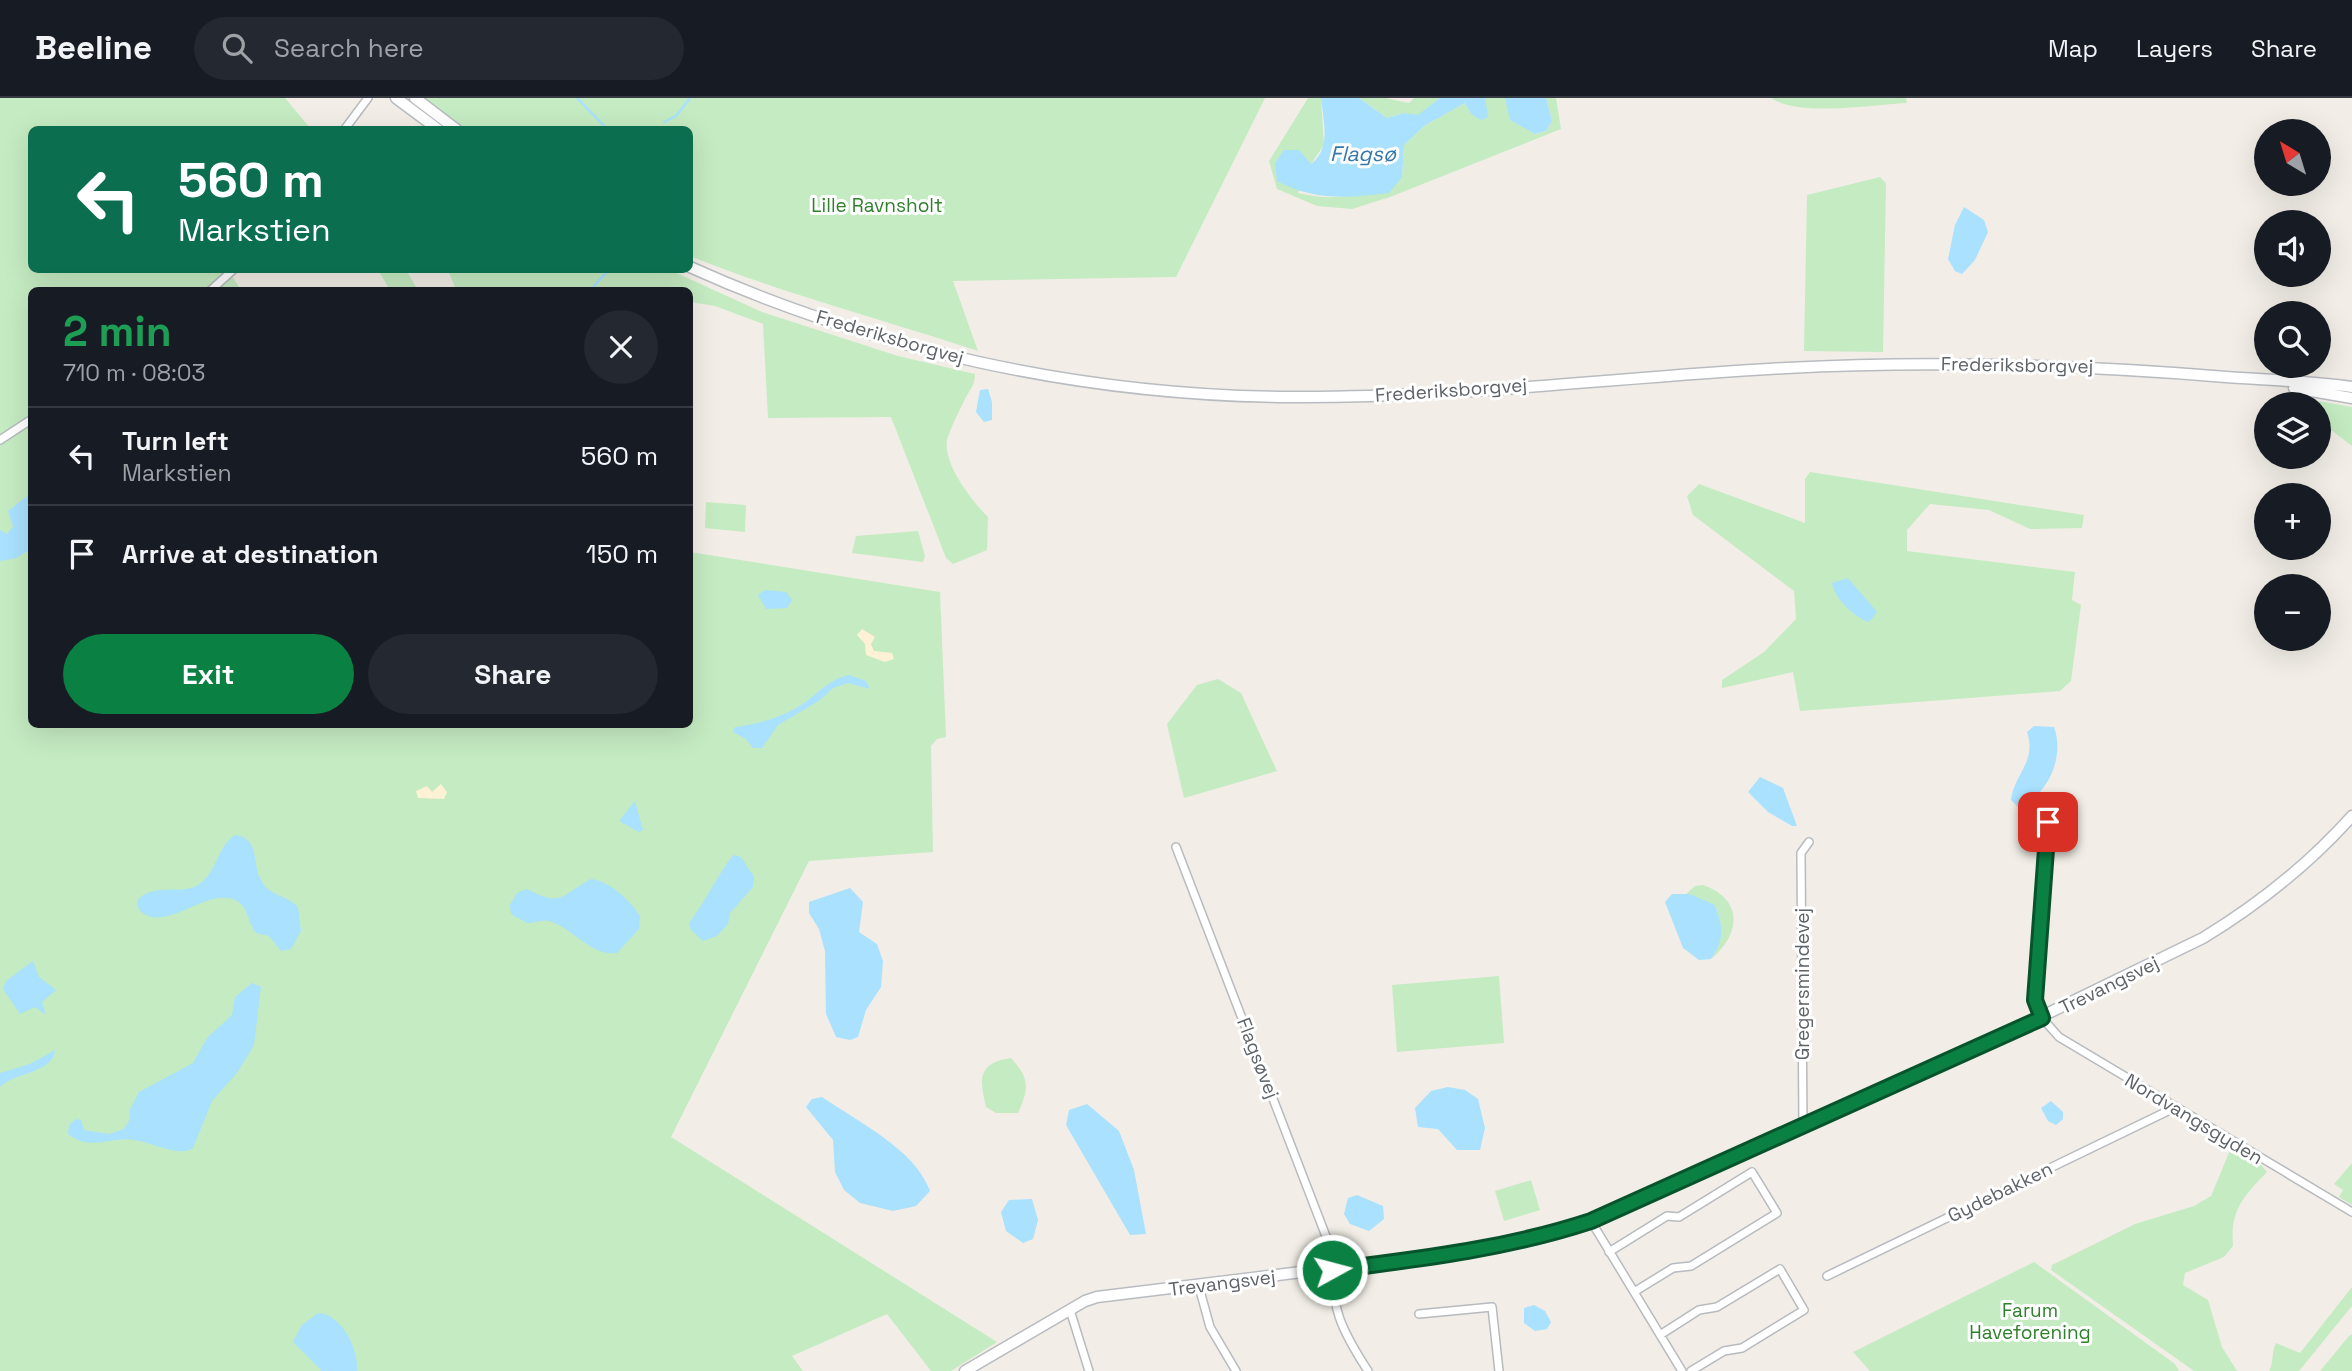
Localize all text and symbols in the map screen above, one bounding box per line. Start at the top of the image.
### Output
search box [194,17,684,80]
text: Beeline [35,27,152,69]
icon: search [218,29,256,67]
text: Search here [274,31,424,65]
text: Map [2048,33,2098,64]
text: Layers [2136,33,2213,64]
text: Share [2251,33,2317,64]
north arrow [2254,119,2331,196]
map controls [2254,119,2331,651]
water label: Flagsø [1330,140,1397,167]
text: 560 m [178,149,324,211]
icon: left [63,154,154,245]
park label: Lille Ravnsholt [811,193,943,218]
text: Markstien [178,210,331,250]
button: sound [2254,210,2331,287]
button: search [2254,301,2331,378]
street label: Frederiksborgvej [813,304,967,370]
text: 2 min [63,305,172,358]
button: close [584,310,658,384]
street label: Frederiksborgvej [1941,351,2093,379]
text: 710 m · 08:03 [63,358,205,388]
street label: Frederiksborgvej [1374,372,1528,408]
button: layers [2254,392,2331,469]
text: Turn left [122,424,229,458]
icon: left [63,437,101,475]
text: 560 m [581,439,658,473]
text: Markstien [122,458,232,488]
button: + [2254,483,2331,560]
icon: arrive [63,535,101,573]
text: Arrive at destination [122,537,379,571]
text: 150 m [586,537,658,571]
button: − [2254,574,2331,651]
button: Exit [63,634,354,714]
button: Share [368,634,658,714]
pin [2018,792,2078,852]
icon: arrive [2029,803,2067,841]
street label: Gregersmindevej [1790,908,1815,1060]
street label: Trevangsvej [2055,950,2163,1020]
street label: Flagsøvej [1231,1014,1285,1102]
street label: Nordvangsgyden [2120,1068,2268,1170]
street label: Gydebakken [1943,1156,2057,1228]
position arrow [1295,1233,1369,1307]
street label: Trevangsvej [1167,1264,1277,1302]
park label: Farum Haveforening [1969,1298,2091,1345]

